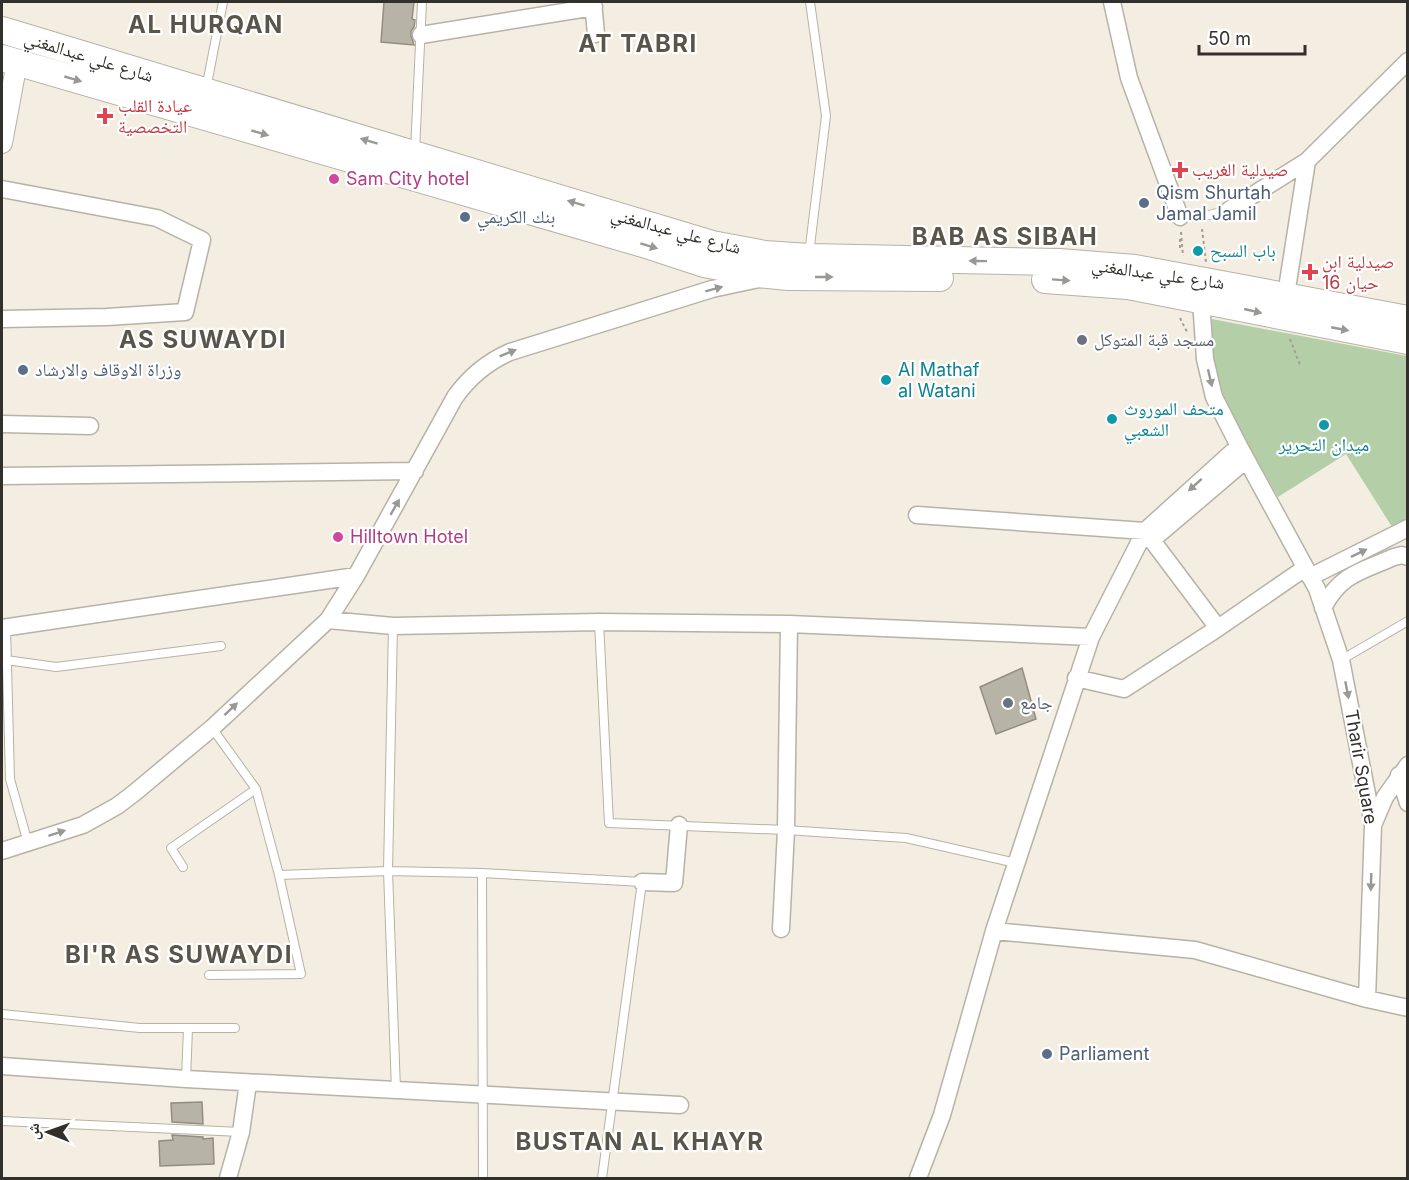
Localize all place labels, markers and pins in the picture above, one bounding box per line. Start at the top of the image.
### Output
place label: عيادة القلب التخصصية [118,95,192,137]
marker: عيادة القلب التخصصية [96,107,114,125]
place label: صيدلية الغريب [1192,159,1288,181]
marker: صيدلية الغريب [1173,163,1187,177]
place label: Sam City hotel [346,168,469,189]
marker: Sam City hotel [327,172,341,186]
place label: Qism Shurtah Jamal Jamil [1156,182,1271,224]
marker: Qism Shurtah Jamal Jamil [1137,196,1151,210]
place label: بنك الكريمي [477,206,555,232]
marker: بنك الكريمي [458,210,472,224]
place label: باب السبح [1210,240,1276,263]
marker: باب السبح [1191,244,1205,258]
place label: صيدلية ابن حيان 16 [1322,251,1394,294]
marker: صيدلية ابن حيان 16 [1303,265,1317,279]
place label: مسجد قبة المتوكل [1094,329,1214,351]
marker: مسجد قبة المتوكل [1075,333,1089,347]
place label: وزراة الاوقاف والارشاد [35,359,181,380]
place label: Al Mathaf al Watani [898,359,980,401]
marker: وزراة الاوقاف والارشاد [16,363,30,377]
marker: Al Mathaf al Watani [879,373,893,387]
place label: متحف الموروث الشعبي [1124,398,1224,445]
marker: متحف الموروث الشعبي [1105,412,1119,426]
marker: ميدان التحرير [1317,418,1331,432]
place label: ميدان التحرير [1278,434,1369,456]
place label: Hilltown Hotel [350,526,468,547]
marker: Hilltown Hotel [331,530,345,544]
place label: جامع [1020,692,1053,715]
marker: جامع [1001,696,1015,710]
place label: Parliament [1059,1043,1149,1064]
marker: Parliament [1040,1047,1054,1061]

